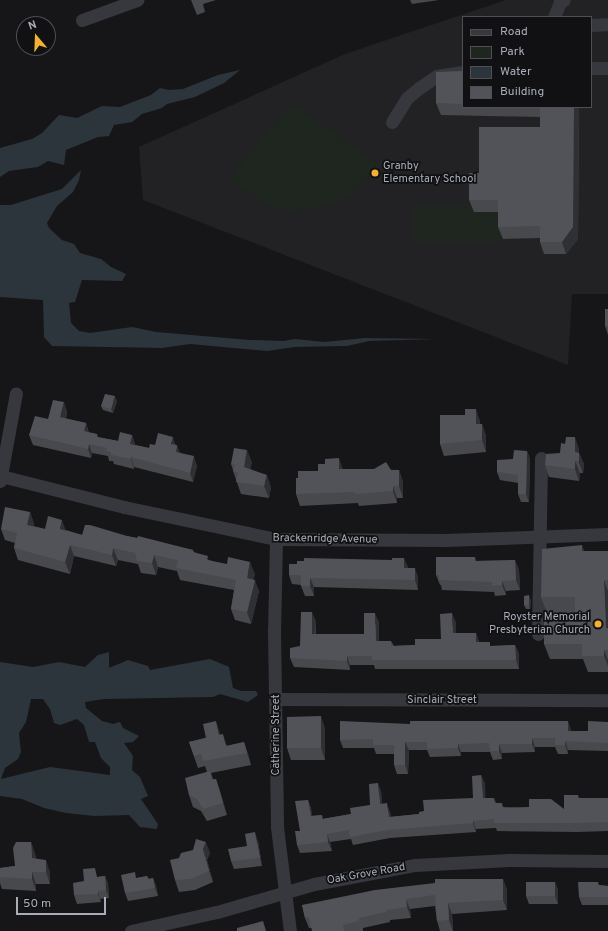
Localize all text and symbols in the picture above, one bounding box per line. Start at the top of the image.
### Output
north arrow [16,16,56,56]
legend [462,16,592,108]
text: N [26,18,38,34]
text: Road [500,24,528,40]
text: Park [500,44,525,60]
text: Water [500,64,532,80]
text: Building [500,84,544,100]
place label: Granby Elementary School [383,160,476,186]
marker: Granby Elementary School [370,168,380,178]
street label: Brackenridge Avenue [272,531,378,547]
place label: Royster Memorial Presbyterian Church [489,611,590,637]
marker: Royster Memorial Presbyterian Church [593,619,603,629]
street label: Sinclair Street [407,693,477,707]
street label: Catherine Street [269,694,283,776]
street label: Oak Grove Road [326,861,406,887]
scale bar [18,889,108,915]
text: 50 m [23,896,51,912]

